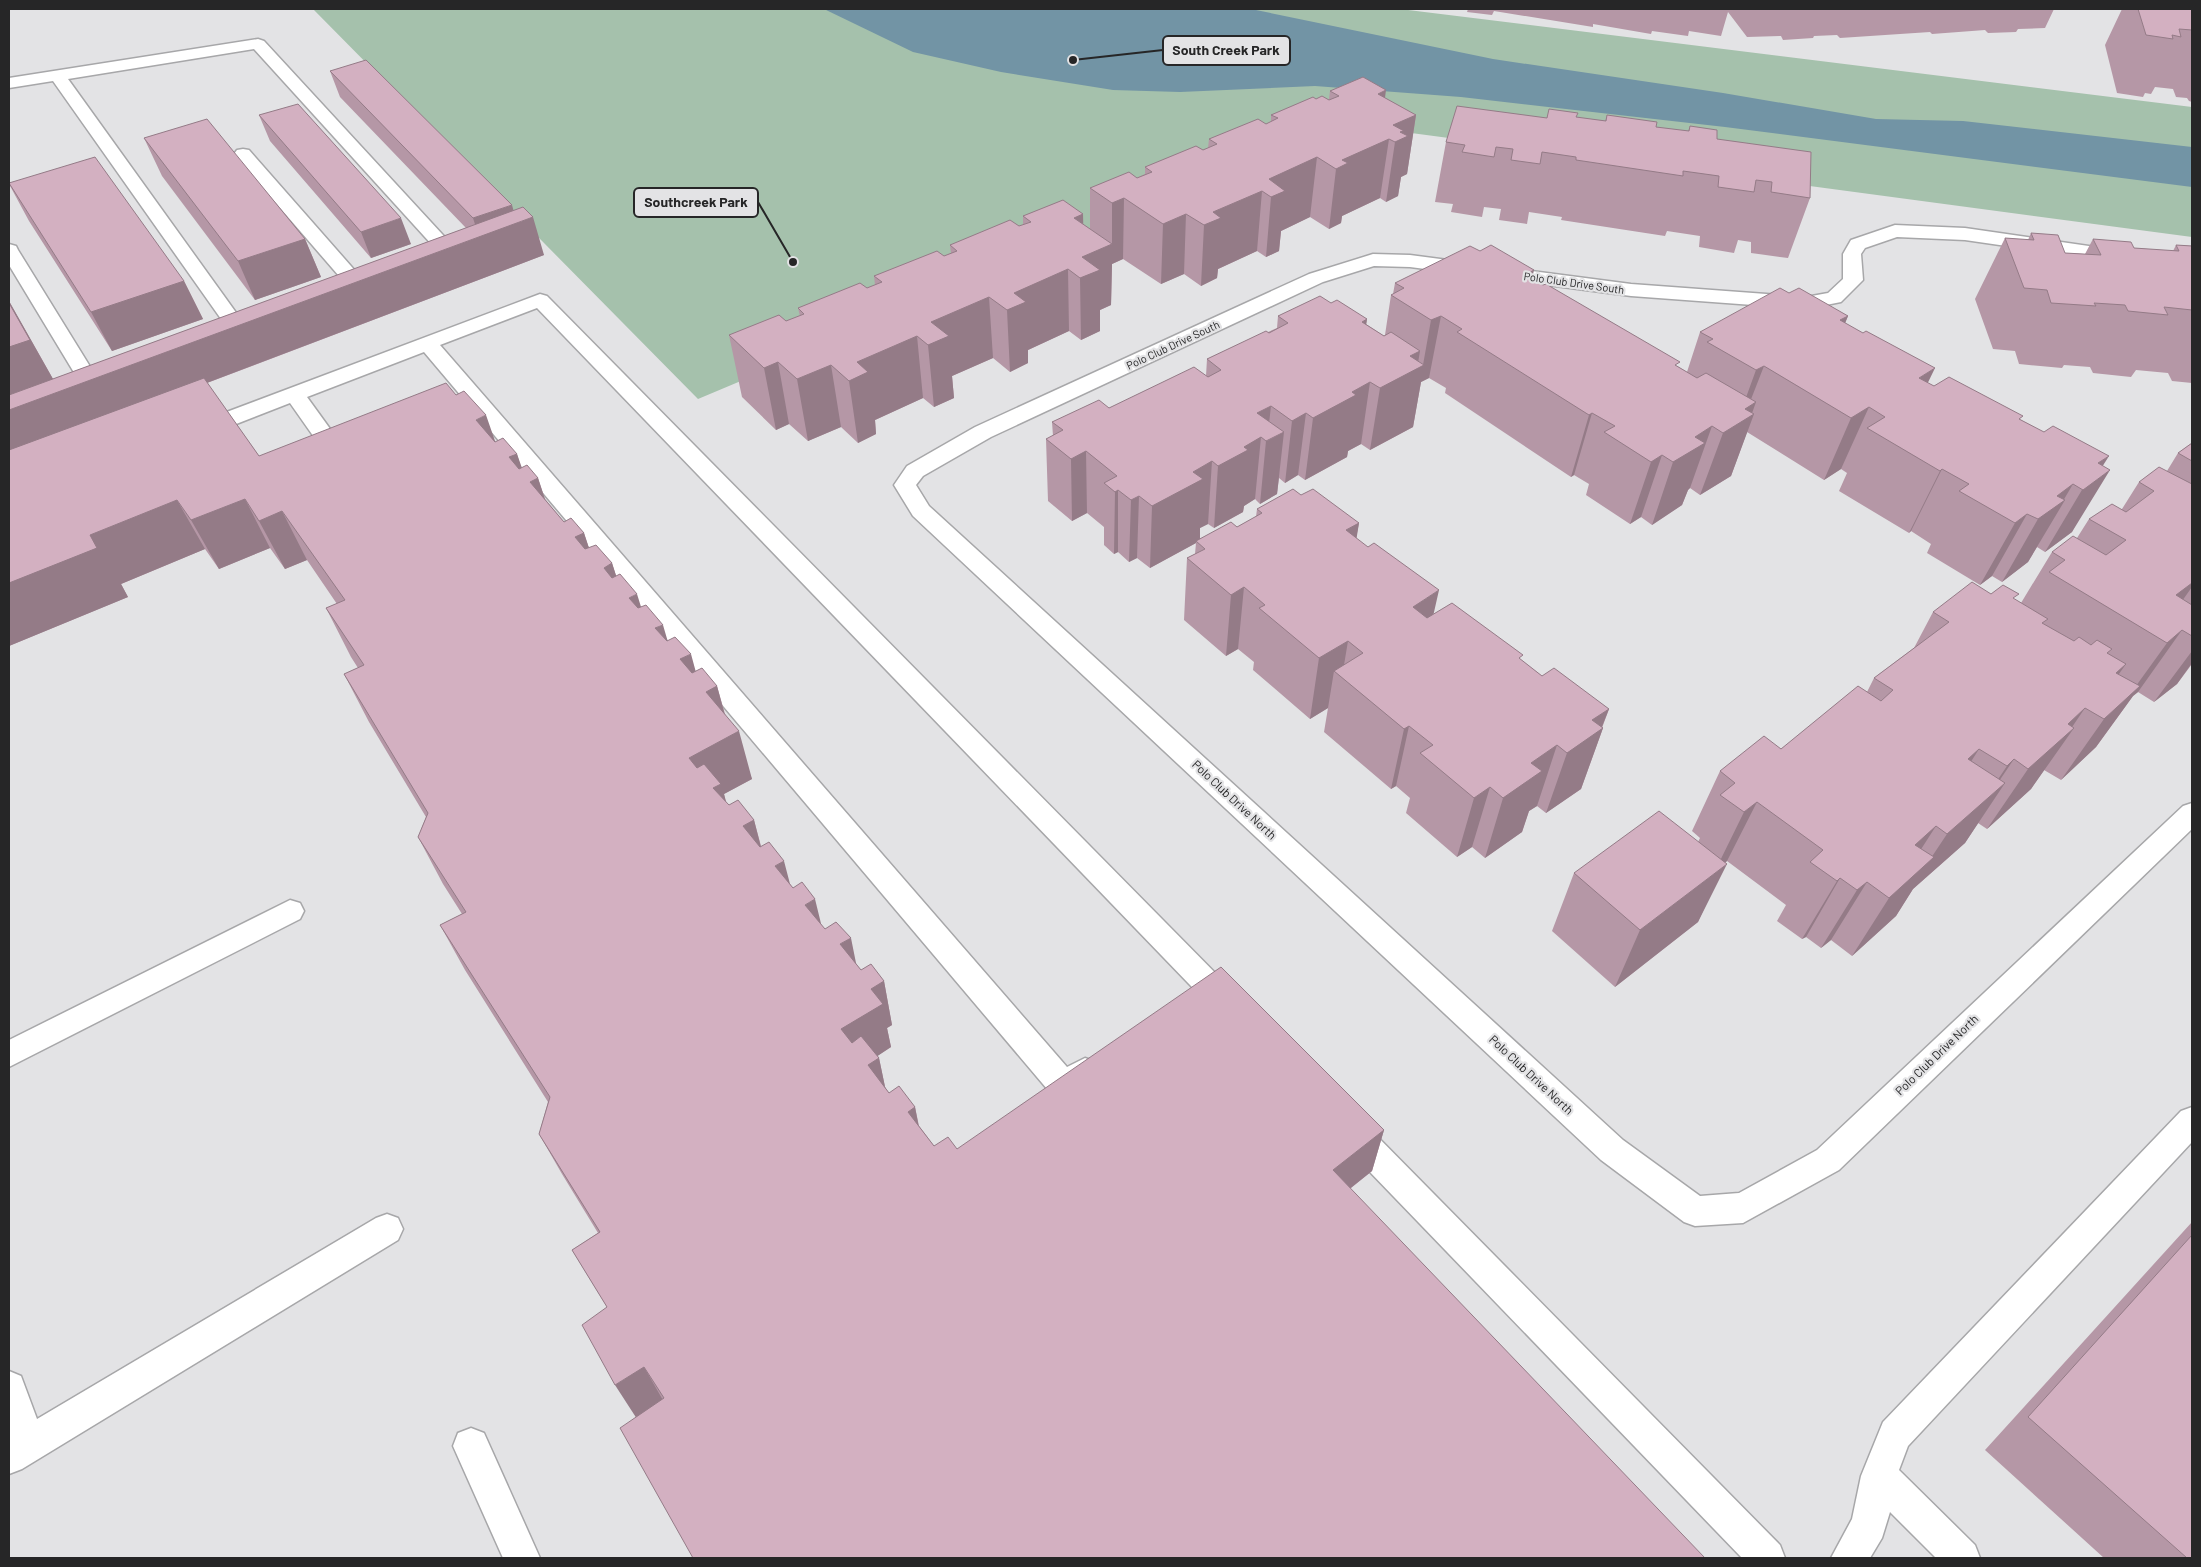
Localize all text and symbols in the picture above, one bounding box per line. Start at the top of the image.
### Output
callout: South Creek Park [1163,36,1290,65]
text: South Creek Park [1172,41,1280,58]
callout: Southcreek Park [634,188,758,217]
text: Southcreek Park [644,193,748,210]
street label: Polo Club Drive South [1523,269,1625,296]
street label: Polo Club Drive South [1124,317,1221,372]
street label: Polo Club Drive North [1190,757,1280,842]
street label: Polo Club Drive North [1892,1011,1981,1097]
street label: Polo Club Drive North [1487,1032,1577,1117]

